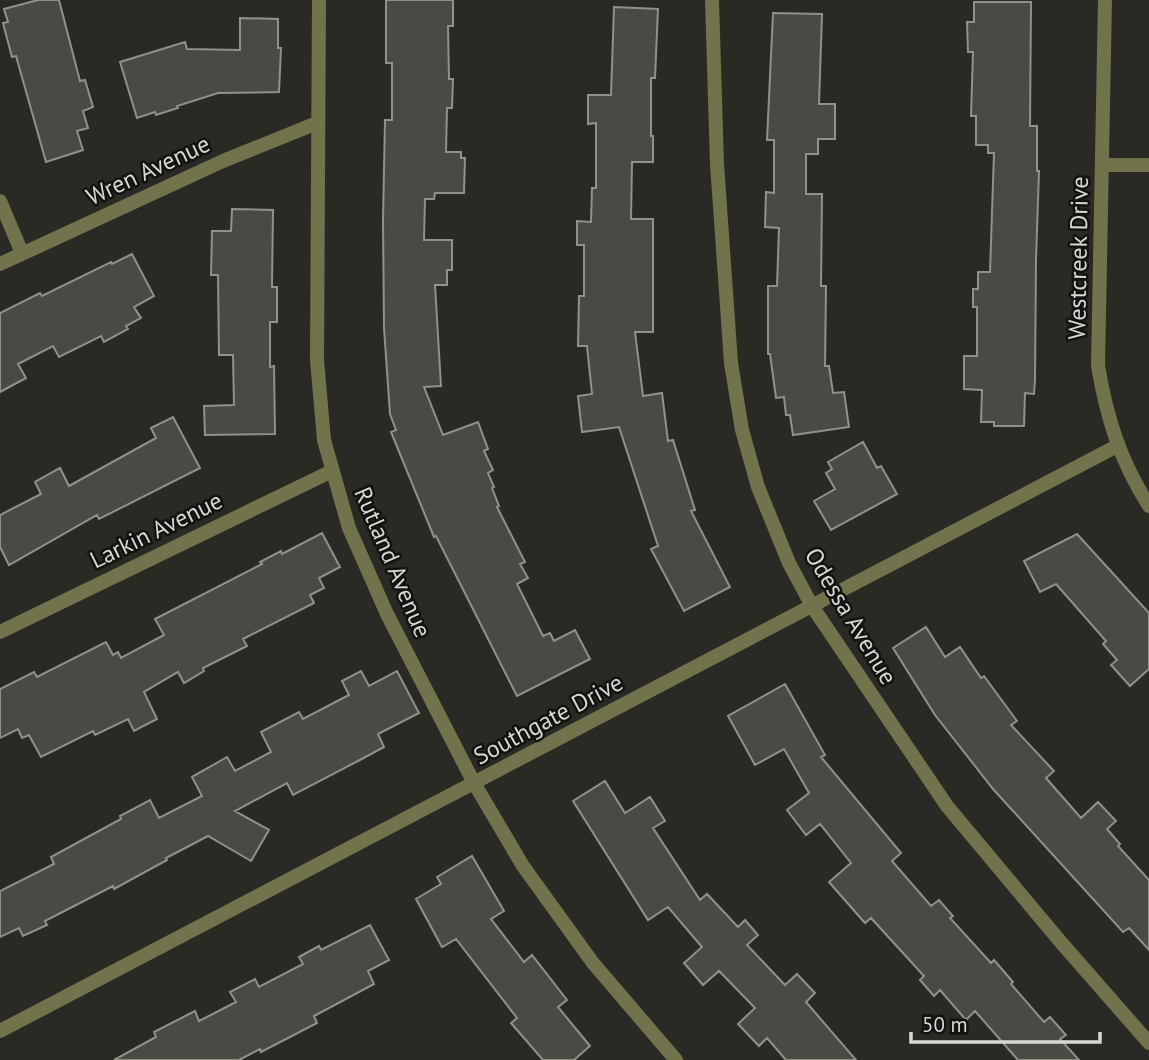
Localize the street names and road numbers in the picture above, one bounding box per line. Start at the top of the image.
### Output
street label: Wren Avenue [81,128,215,212]
street label: Westcreek Drive [1061,176,1095,340]
street label: Rutland Avenue [347,482,439,642]
street label: Larkin Avenue [85,485,227,575]
street label: Odessa Avenue [798,542,904,690]
street label: Southgate Drive [468,667,628,771]

